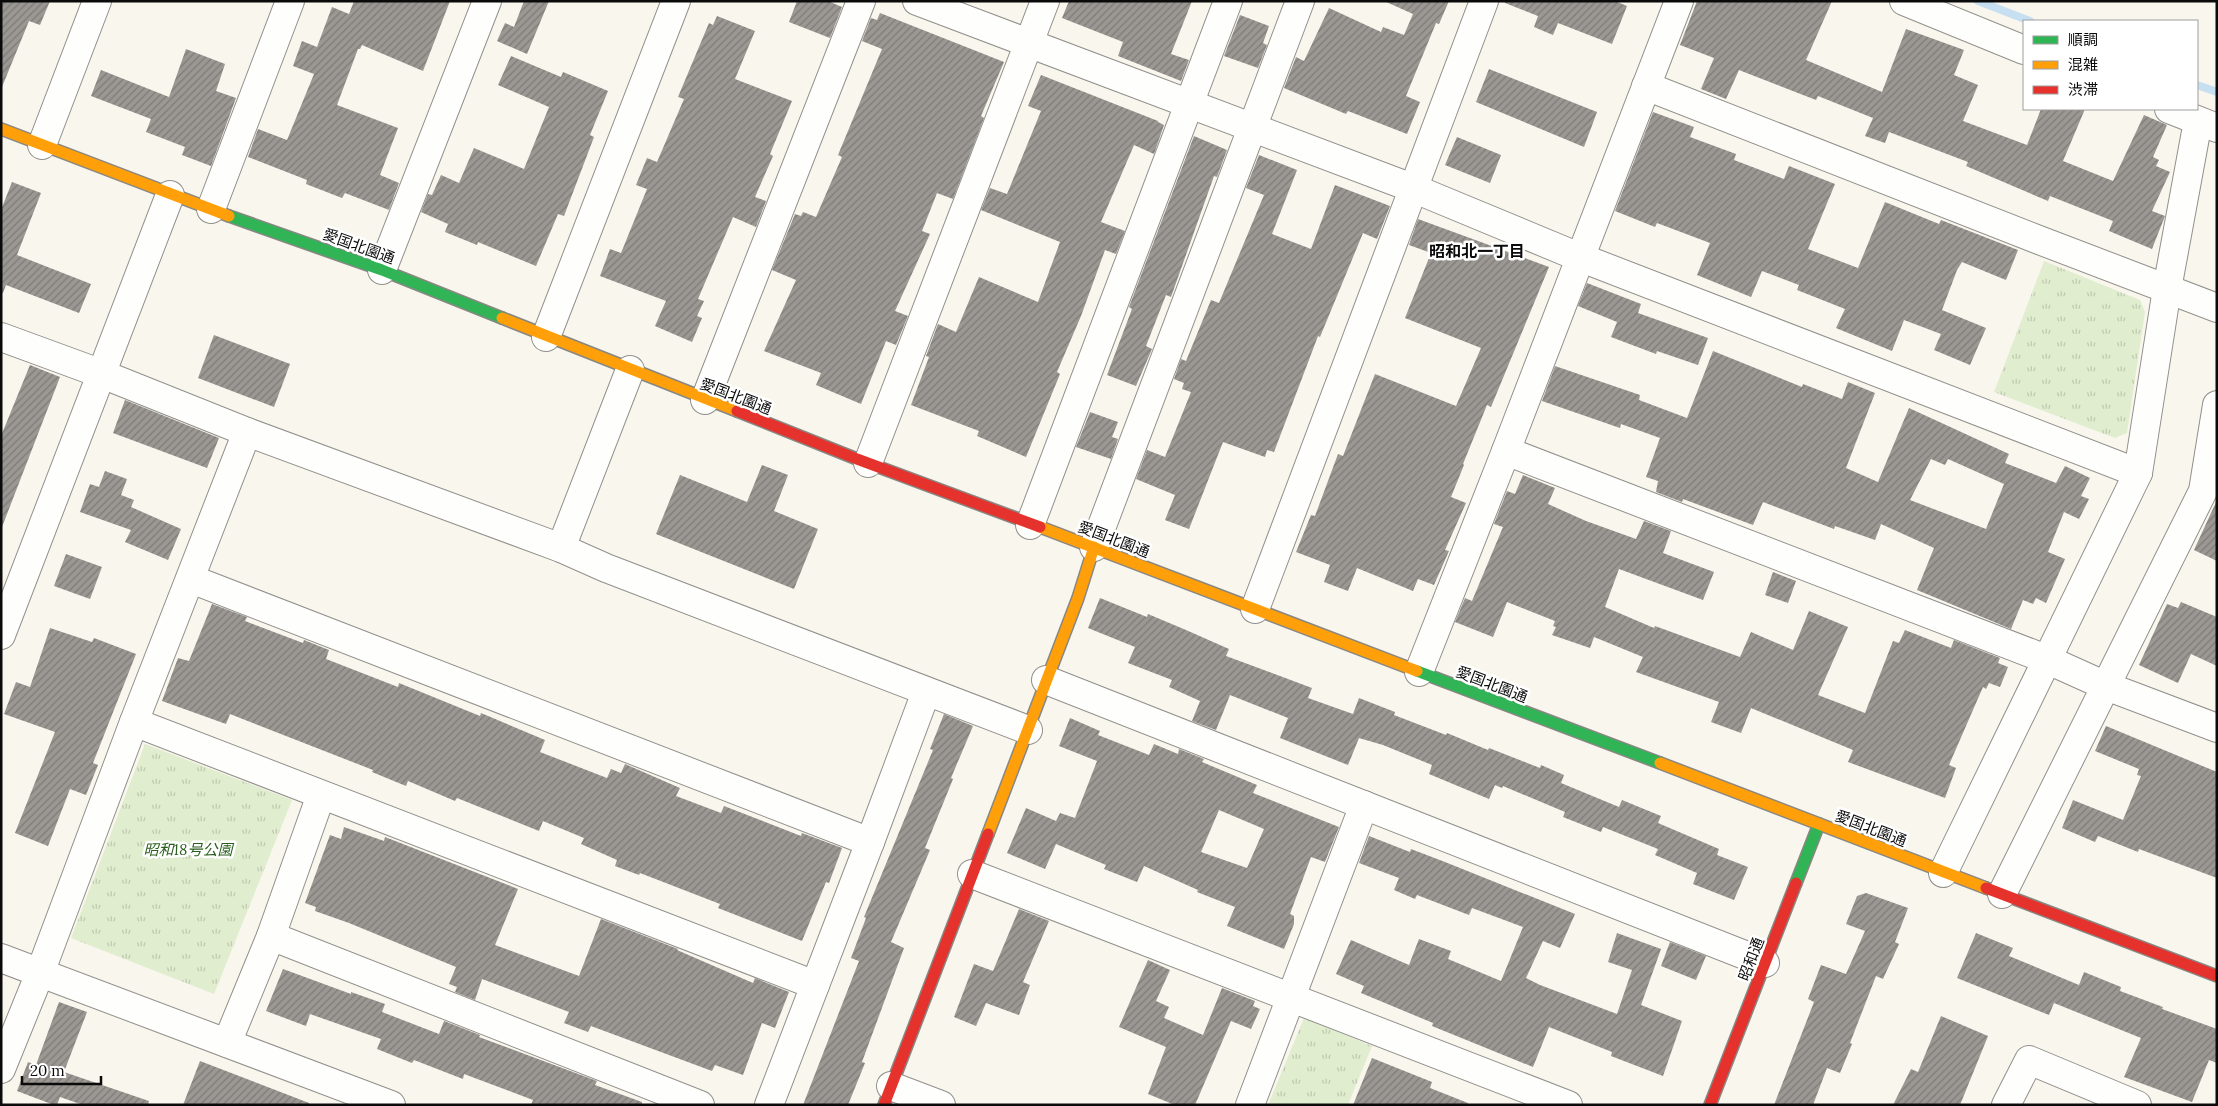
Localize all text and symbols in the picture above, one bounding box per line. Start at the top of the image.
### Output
legend [2023,20,2198,110]
text: 順調 [2068,30,2098,49]
text: 混雑 [2068,55,2098,74]
text: 渋滞 [2068,80,2098,99]
street label: 愛国北園通 [321,224,397,268]
district label: 昭和北一丁目 [1429,241,1525,261]
street label: 愛国北園通 [698,374,774,418]
street label: 愛国北園通 [1076,517,1152,561]
street label: 愛国北園通 [1454,662,1530,706]
street label: 愛国北園通 [1833,806,1909,850]
park label: 昭和18号公園 [144,840,234,859]
street label: 昭和通 [1734,935,1768,983]
scale bar [22,1054,101,1086]
text: 20 m [30,1061,65,1080]

